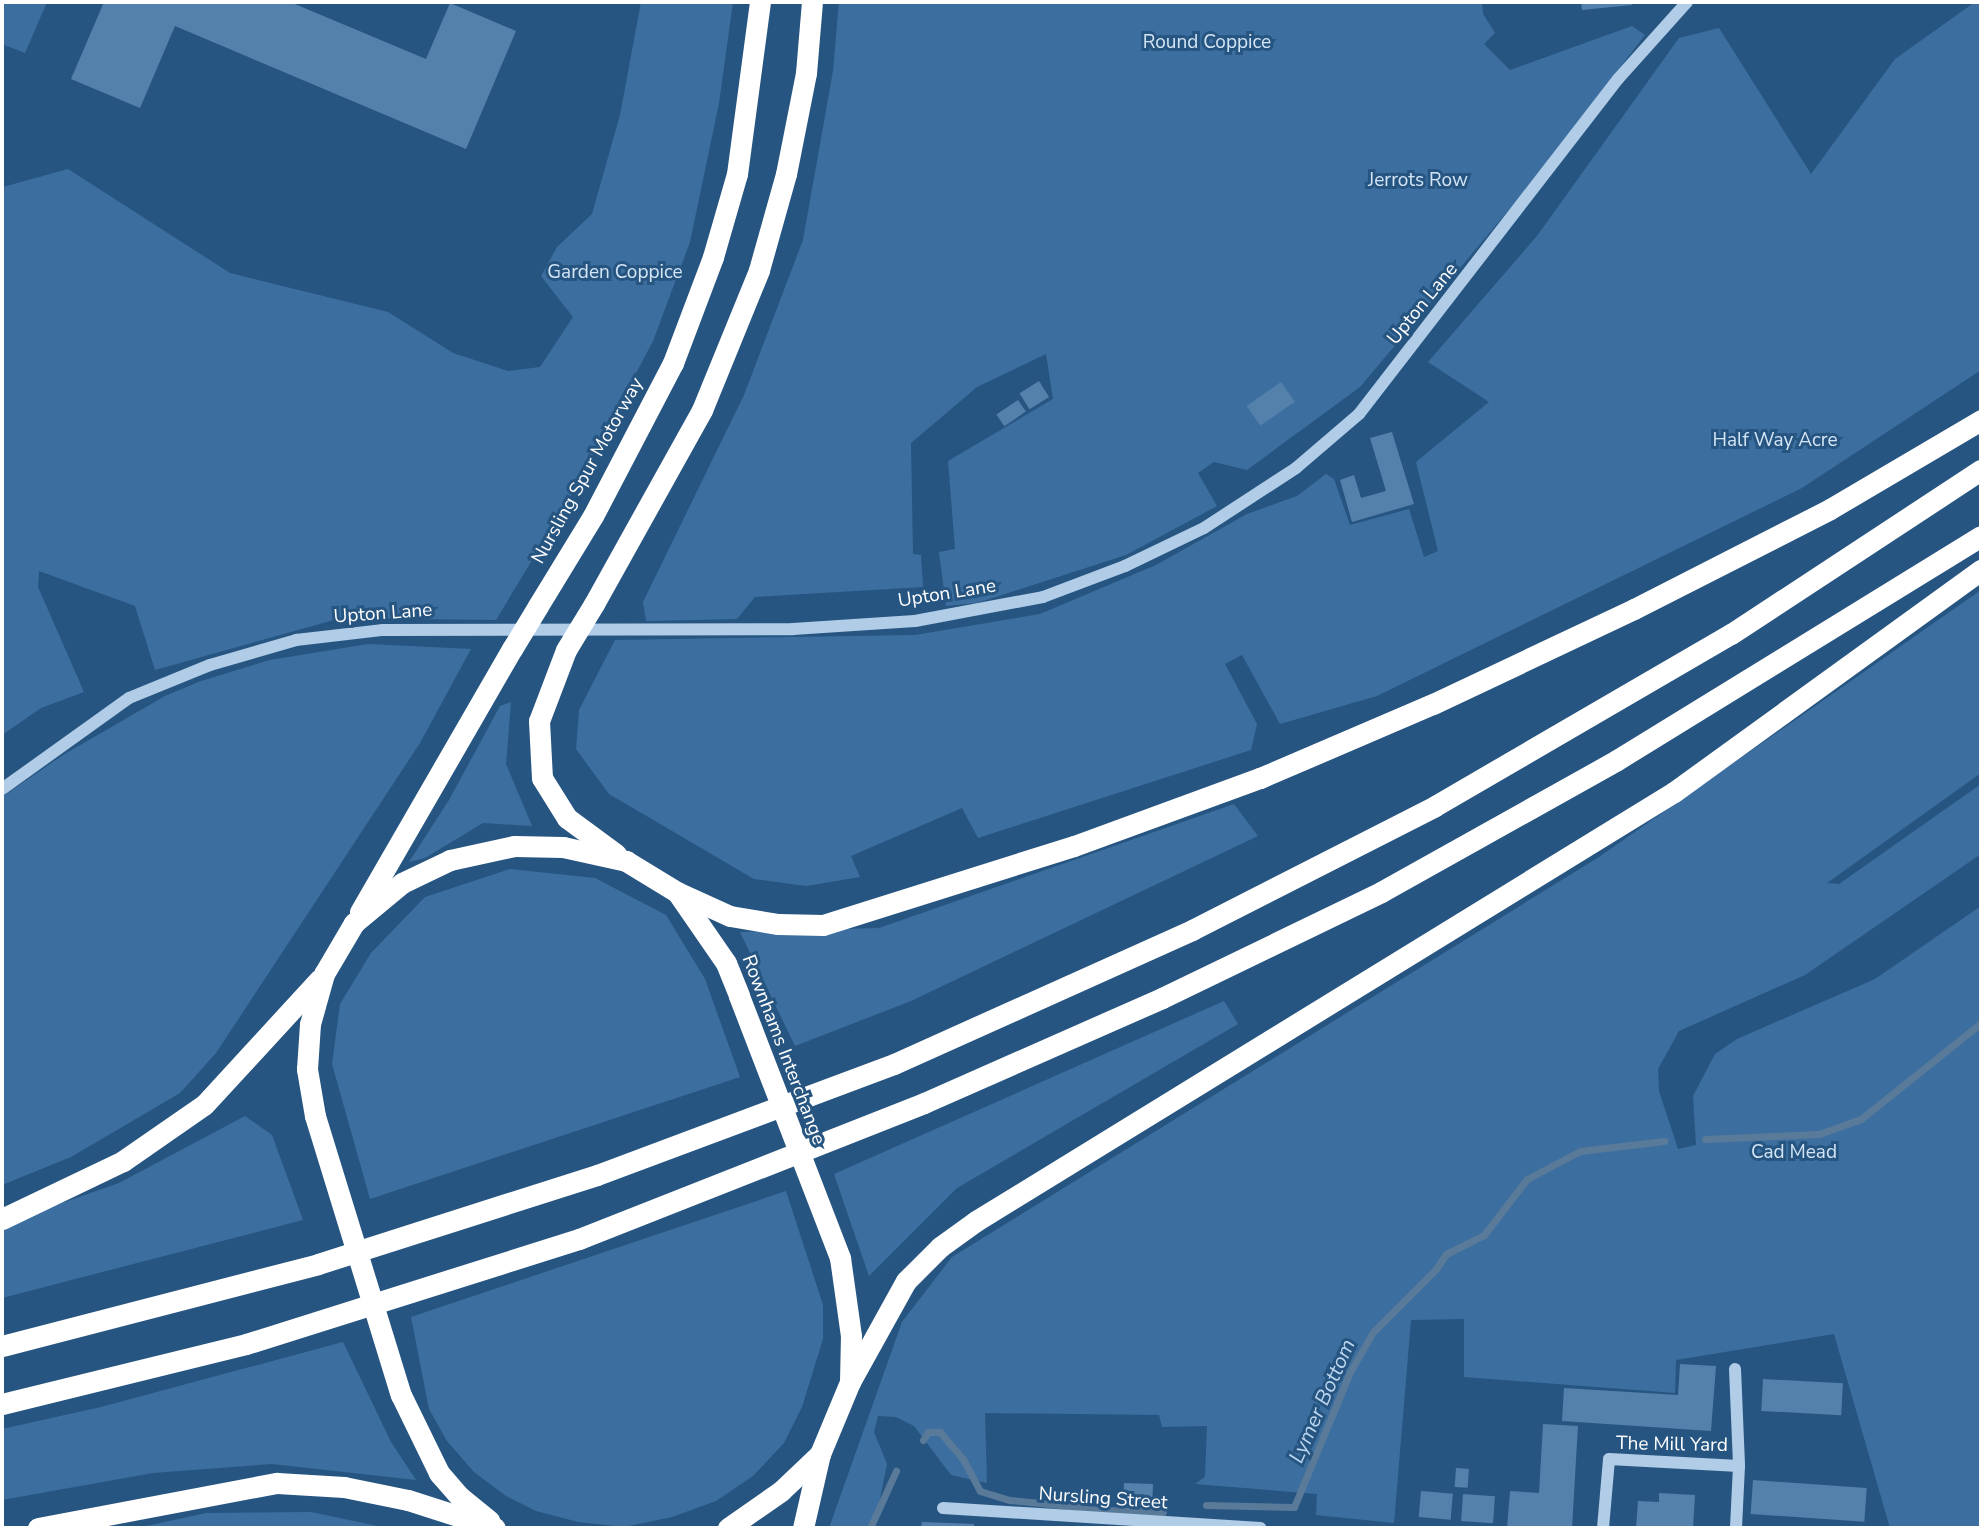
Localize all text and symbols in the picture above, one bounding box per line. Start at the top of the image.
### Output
park label: Round Coppice [1143,32,1271,54]
park label: Jerrots Row [1368,170,1468,192]
street label: Upton Lane [1383,258,1463,350]
park label: Garden Coppice [547,262,683,284]
street label: Nursling Spur Motorway [527,374,649,568]
park label: Half Way Acre [1712,430,1838,452]
street label: Upton Lane [896,575,998,613]
street label: Upton Lane [333,599,433,629]
street label: Rownhams Interchange [736,952,830,1148]
park label: Cad Mead [1751,1142,1837,1164]
water label: Lymer Bottom [1283,1335,1361,1467]
street label: The Mill Yard [1616,1433,1728,1457]
street label: Nursling Street [1038,1483,1168,1515]

